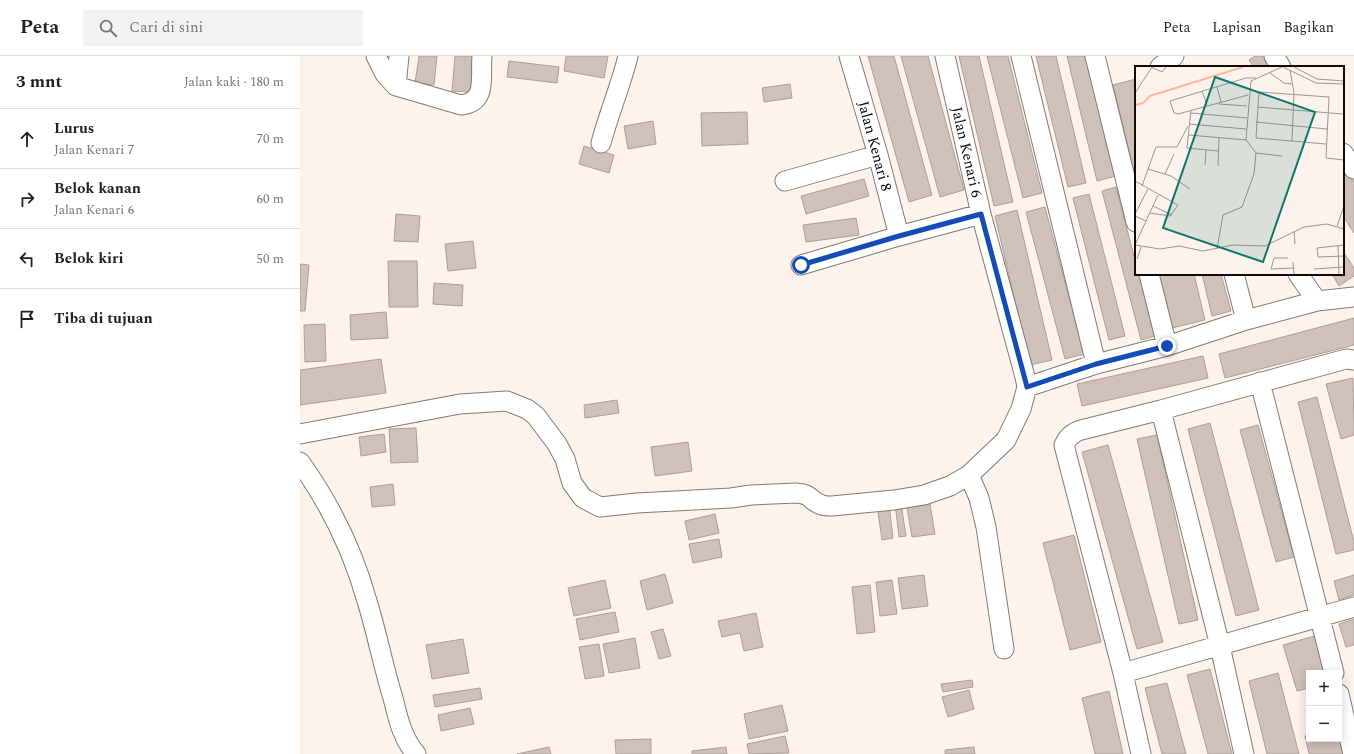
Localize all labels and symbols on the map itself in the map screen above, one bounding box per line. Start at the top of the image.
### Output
inset map [1135,66,1344,275]
street label: Jalan Kenari 8 [851,98,898,194]
street label: Jalan Kenari 6 [945,104,988,200]
route start [792,256,810,274]
route end [1158,337,1176,355]

